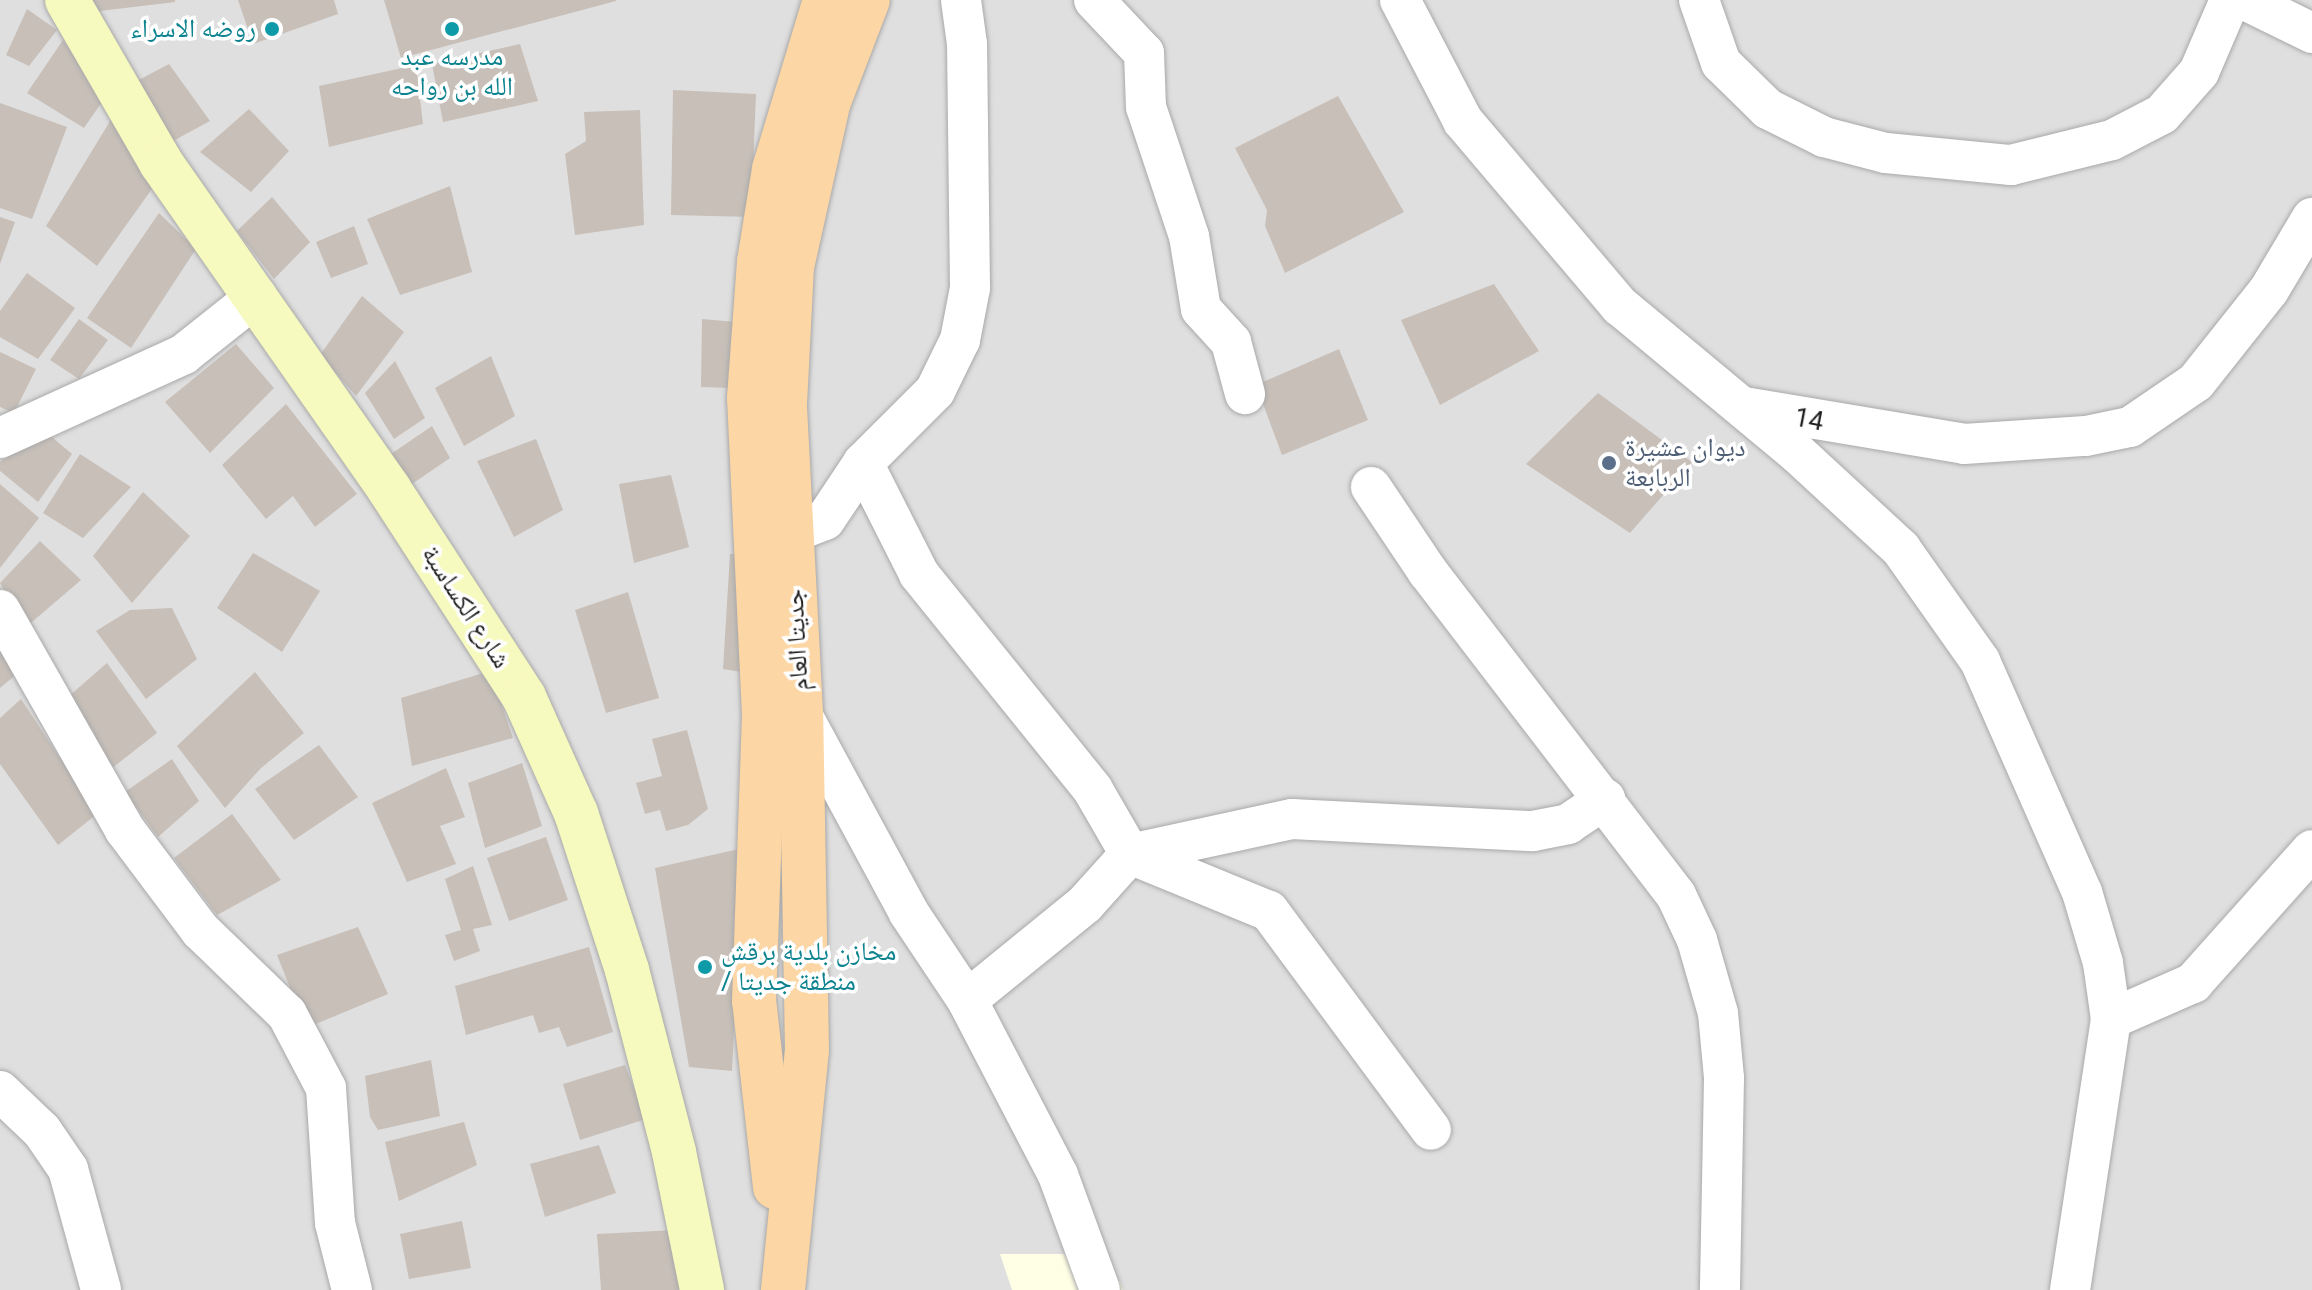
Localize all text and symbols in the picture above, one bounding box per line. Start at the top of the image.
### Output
place label: روضه الاسراء [130,13,256,45]
marker: روضه الاسراء [263,20,281,38]
marker: مدرسه عبد الله بن رواحه [443,20,461,38]
place label: مدرسه عبد الله بن رواحه [391,41,513,102]
street label: 14 [1792,402,1826,438]
place label: ديوان عشيرة الربابعة [1625,432,1746,494]
marker: ديوان عشيرة الربابعة [1600,454,1618,472]
street label: شارع الكساسبة [415,540,517,674]
street label: جديتا العام [779,588,815,692]
place label: مخازن بلدية برقش / منطقة جديتا [721,936,896,998]
marker: مخازن بلدية برقش / منطقة جديتا [696,958,714,976]

